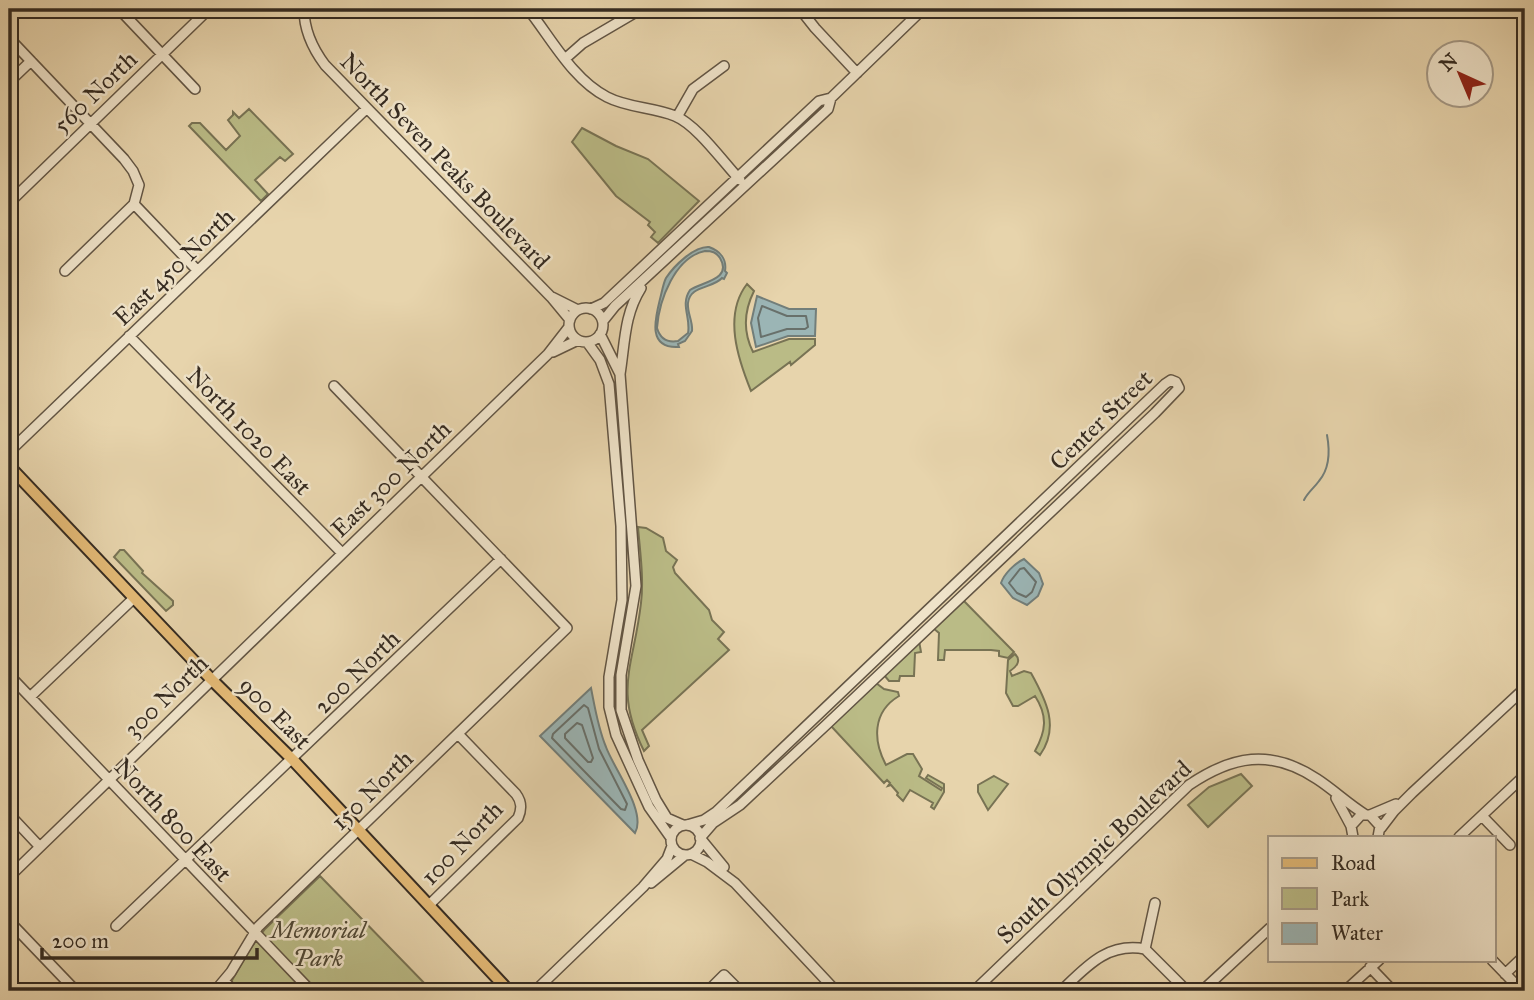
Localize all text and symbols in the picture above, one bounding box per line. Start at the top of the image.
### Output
north arrow [1426,38,1496,108]
street label: 560 North [47,45,143,139]
street label: North Seven Peaks Boulevard [334,47,556,275]
text: N [1435,48,1462,76]
street label: East 450 North [107,202,241,332]
street label: North 1020 East [180,361,318,502]
street label: Center Street [1043,363,1159,476]
street label: East 300 North [325,414,457,544]
street label: 200 North [308,624,406,720]
street label: 300 North [118,649,214,743]
street label: 900 East [232,670,318,756]
street label: 150 North [325,744,419,836]
street label: North 800 East [108,752,238,889]
street label: South Olympic Boulevard [990,754,1198,950]
street label: 100 North [415,795,509,891]
legend [1268,836,1496,962]
text: Road [1331,850,1376,876]
text: Park [1331,886,1369,912]
park label: Memorial Park [268,915,368,973]
scale bar [42,916,257,960]
text: Water [1331,920,1383,946]
text: 200 m [52,928,109,954]

